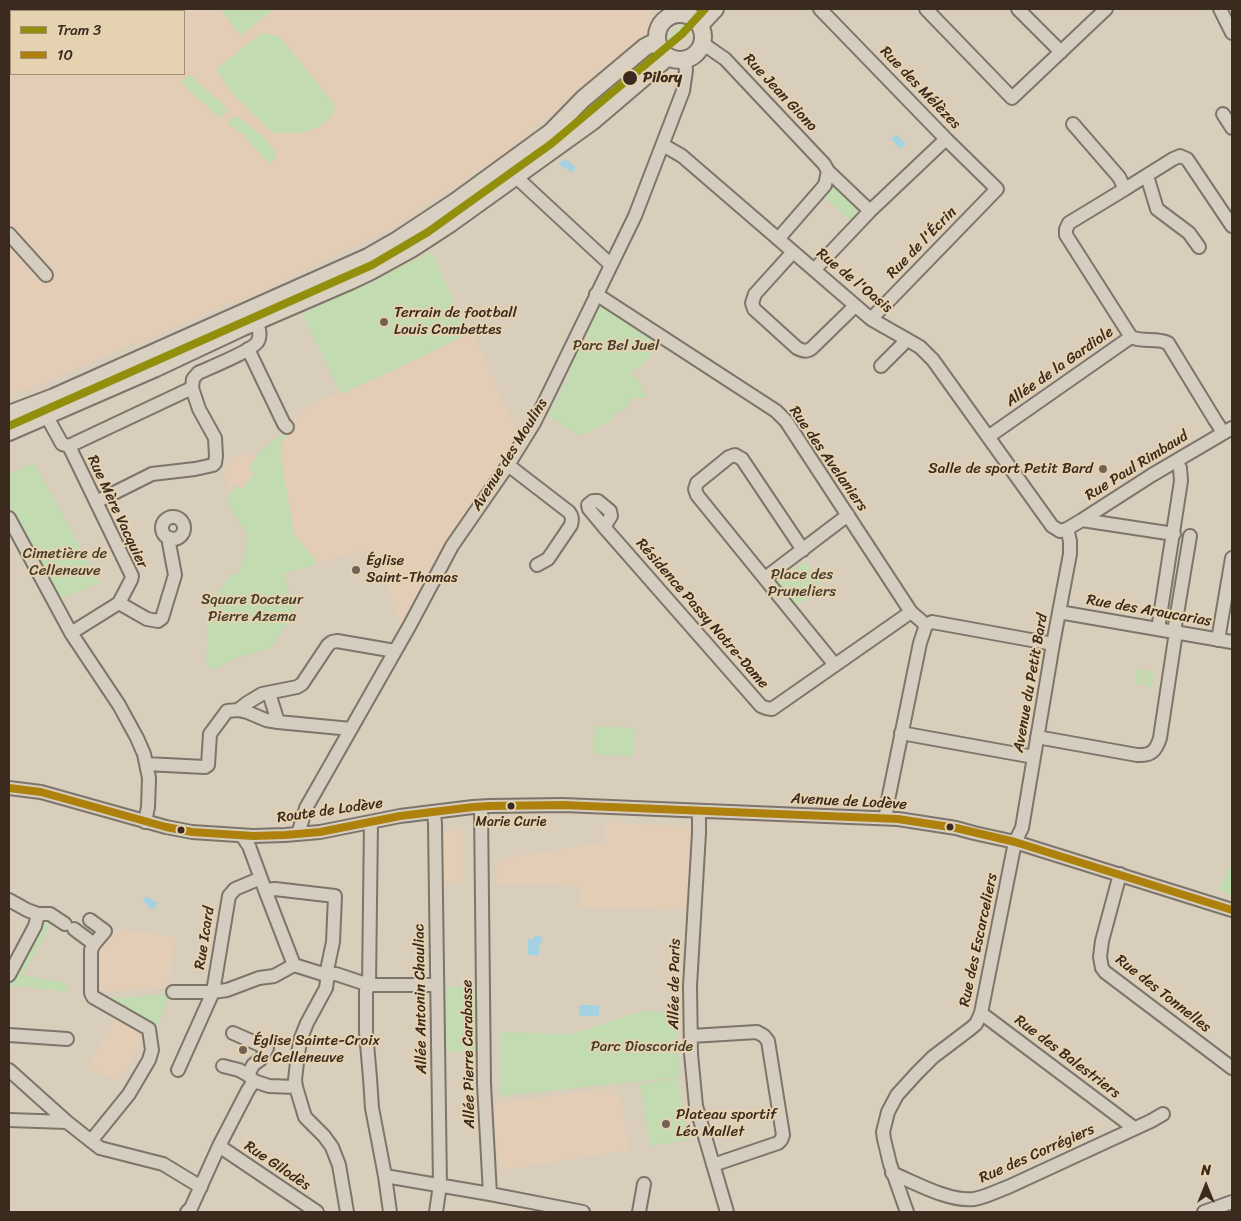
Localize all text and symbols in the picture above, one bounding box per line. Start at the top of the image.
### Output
legend [10,10,185,75]
text: Tram 3 [57,17,101,43]
text: 10 [57,42,73,68]
street label: Rue des Mélèzes [876,43,964,133]
street label: Rue Jean Giono [739,50,821,136]
marker: Pilory [621,69,639,87]
place label: Pilory [643,69,682,87]
street label: Rue de l'Écrin [883,204,961,282]
street label: Rue de l'Oasis [812,245,896,317]
place label: Terrain de football Louis Combettes [394,304,517,339]
marker: Terrain de football Louis Combettes [378,316,390,328]
street label: Allée de la Gardiole [1003,323,1117,411]
park label: Parc Bel Juel [573,337,659,355]
street label: Avenue des Moulins [468,396,552,514]
street label: Rue des Avelaniers [785,403,871,515]
street label: Rue Paul Rimbaud [1082,427,1192,505]
street label: Rue Mère Vacquier [83,453,151,571]
place label: Salle de sport Petit Bard [928,460,1093,478]
marker: Salle de sport Petit Bard [1097,463,1109,475]
street label: Résidence Passy Notre-Dame [632,535,772,693]
park label: Cimetière de Celleneuve [23,545,107,580]
place label: Église Saint-Thomas [366,552,458,587]
marker: Église Saint-Thomas [350,564,362,576]
park label: Place des Pruneliers [768,566,836,601]
park label: Square Docteur Pierre Azema [201,591,303,626]
street label: Rue des Araucarias [1085,591,1213,631]
street label: Avenue du Petit Bard [1010,612,1052,754]
street label: Avenue de Lodève [791,790,907,814]
street label: Route de Lodève [276,795,384,827]
marker: Marie Curie [506,801,516,811]
place label: Marie Curie [475,814,547,830]
unlabelled marker [945,822,955,832]
unlabelled marker [176,825,186,835]
street label: Rue des Escarceliers [956,872,1002,1008]
street label: Rue Icard [191,905,219,971]
street label: Allée Antonin Chauliac [411,924,431,1074]
street label: Allée de Paris [665,938,685,1030]
street label: Rue des Tonnelles [1112,951,1214,1037]
street label: Allée Pierre Carabasse [459,979,479,1129]
street label: Rue des Balestriers [1011,1011,1123,1103]
place label: Église Sainte-Croix de Celleneuve [253,1032,380,1067]
park label: Parc Dioscoride [591,1038,693,1056]
marker: Église Sainte-Croix de Celleneuve [237,1044,249,1056]
place label: Plateau sportif Léo Mallet [676,1106,776,1141]
marker: Plateau sportif Léo Mallet [660,1118,672,1130]
street label: Rue des Corrégiers [977,1121,1097,1187]
street label: Rue Gilodès [241,1137,313,1195]
text: N [1201,1158,1211,1183]
north arrow [1181,1161,1231,1211]

